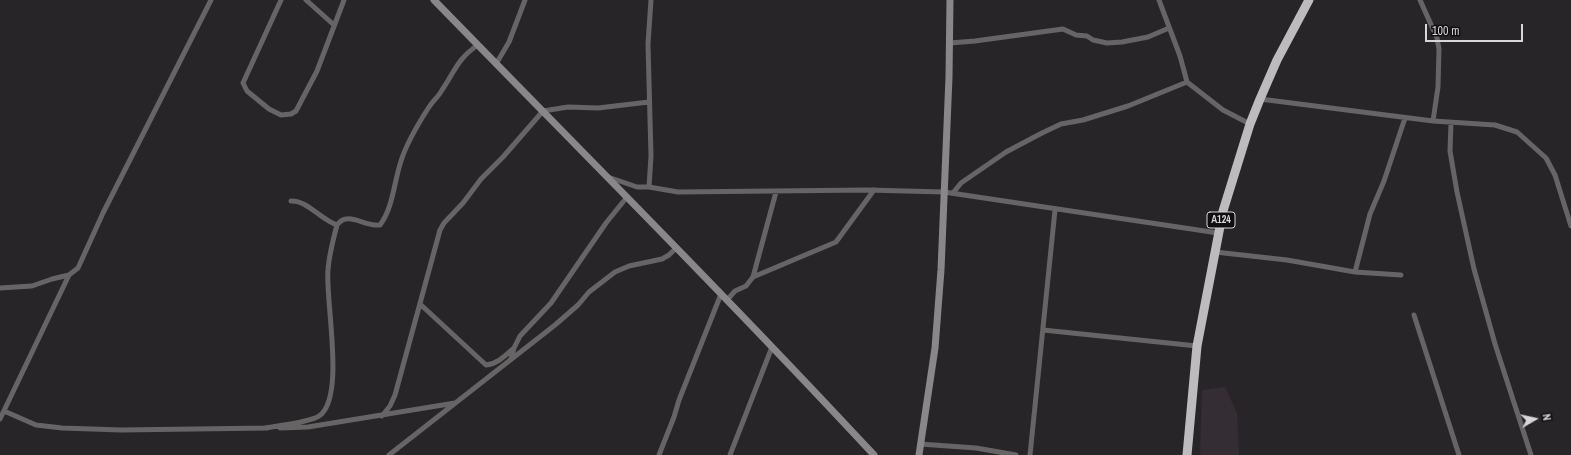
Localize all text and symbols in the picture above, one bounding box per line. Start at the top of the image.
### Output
scale bar [1427,16,1525,42]
text: 100 m [1432,23,1459,39]
road number: A124 [1207,212,1235,228]
north arrow [1515,399,1555,439]
text: N [1539,413,1554,421]

